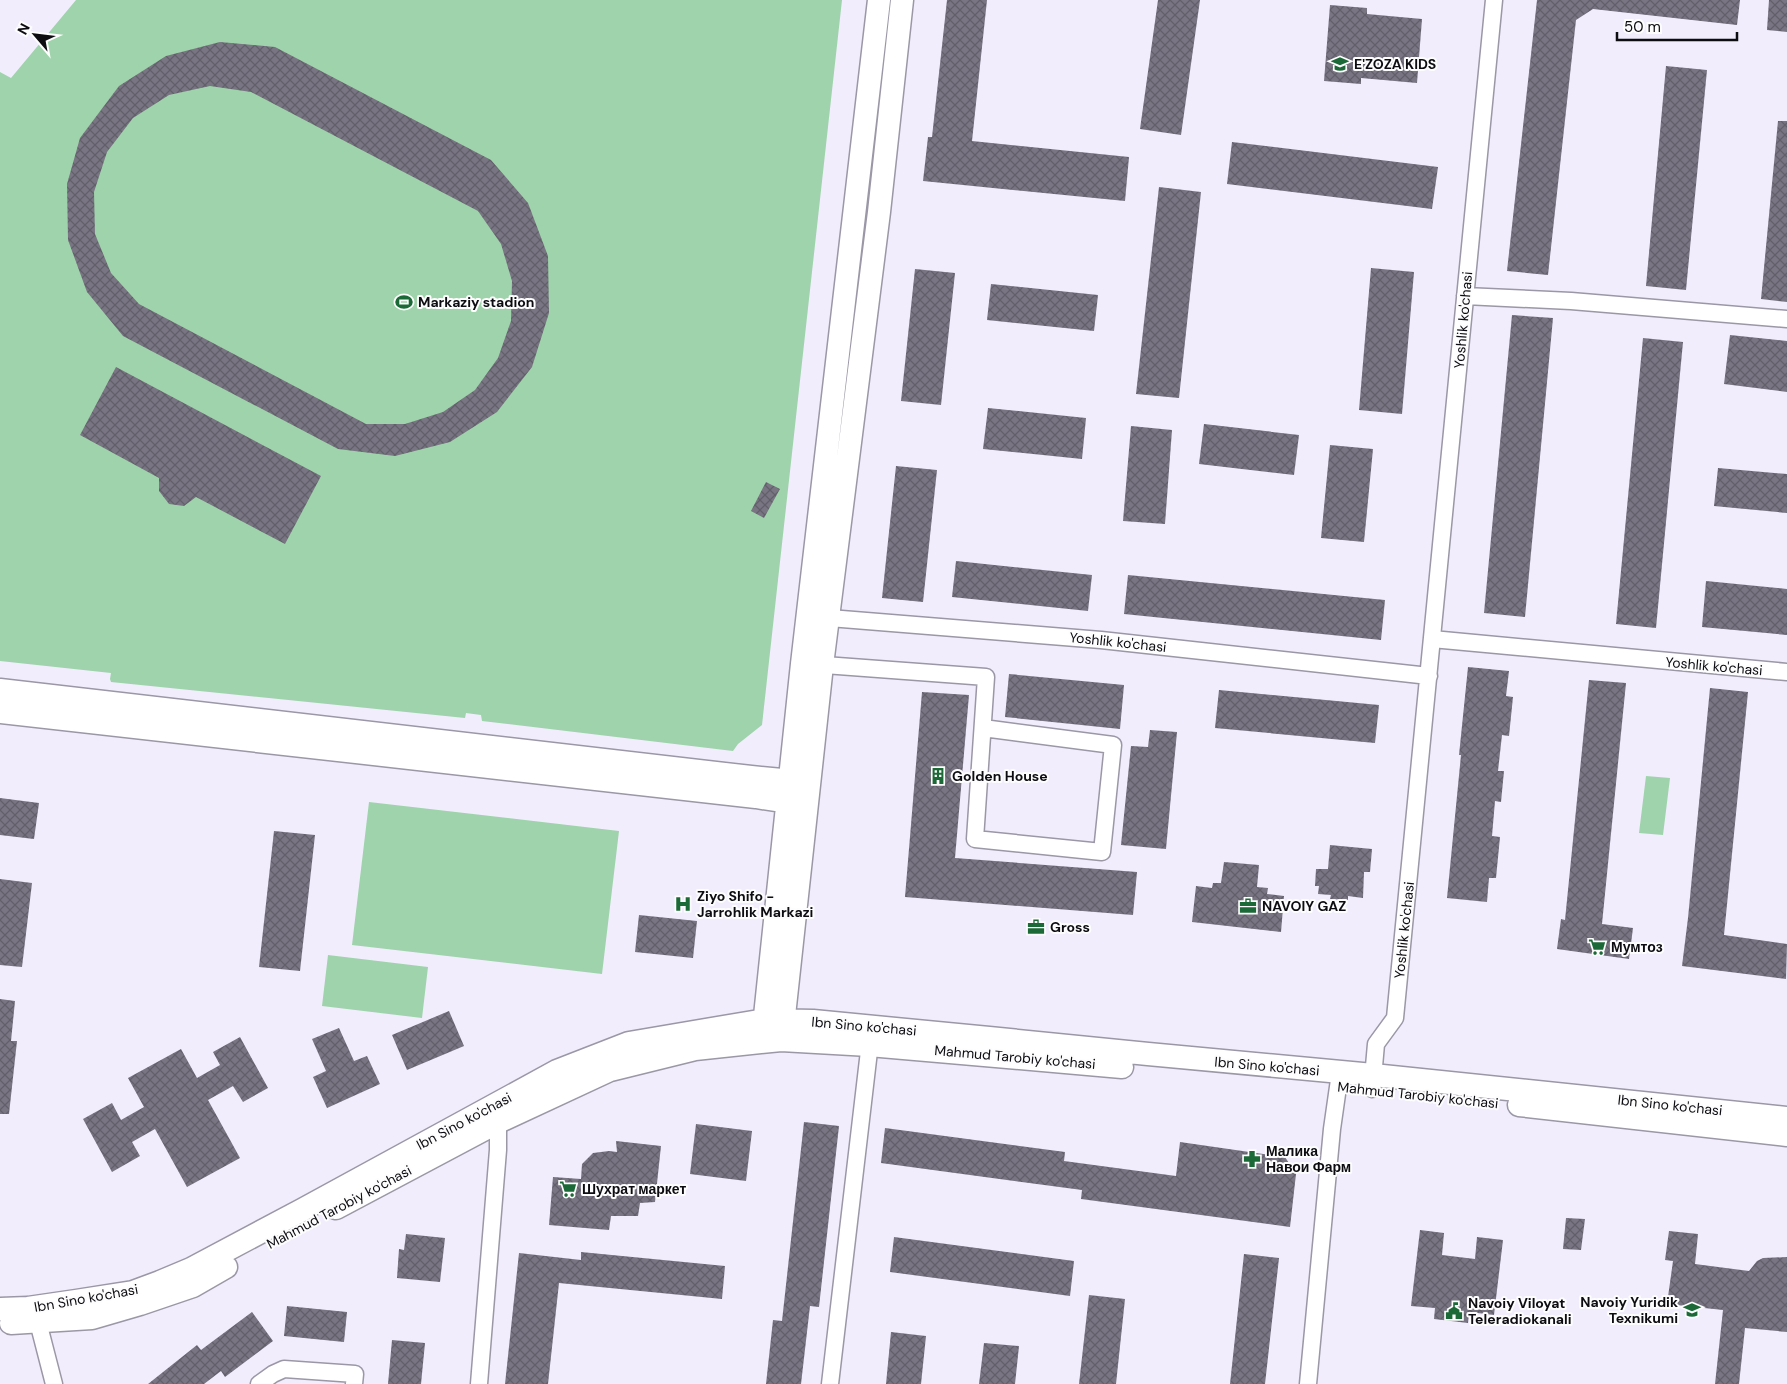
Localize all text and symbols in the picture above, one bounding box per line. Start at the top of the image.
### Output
north arrow [10,10,60,60]
scale bar [1617,10,1737,42]
text: 50 m [1624,17,1661,37]
text: N [13,20,34,38]
school or university icon: E'ZOZA KIDS [1330,54,1350,74]
place label: E'ZOZA KIDS [1354,55,1436,73]
street label: Yoshlik ko'chasi [1450,271,1476,369]
sports icon: Markaziy stadion [394,292,414,312]
place label: Markaziy stadion [418,293,535,311]
street label: Yoshlik ko'chasi [1069,628,1167,656]
street label: Yoshlik ko'chasi [1665,653,1763,679]
building icon: Golden House [928,766,948,786]
place label: Golden House [952,767,1048,785]
street label: Yoshlik ko'chasi [1390,881,1418,979]
place label: Ziyo Shifo - Jarrohlik Markazi [697,887,813,921]
hospital icon: Ziyo Shifo - Jarrohlik Markazi [673,894,693,914]
office icon: NAVOIY GAZ [1238,896,1258,916]
place label: NAVOIY GAZ [1262,897,1346,915]
office icon: Gross [1026,917,1046,937]
place label: Gross [1050,918,1090,936]
supermarket icon: Мумтоз [1587,937,1607,957]
place label: Мумтоз [1611,938,1663,956]
street label: Ibn Sino ko'chasi [811,1012,917,1040]
street label: Mahmud Tarobiy ko'chasi [934,1041,1096,1073]
street label: Ibn Sino ko'chasi [1214,1052,1320,1080]
street label: Mahmud Tarobiy ko'chasi [1337,1078,1499,1112]
street label: Ibn Sino ko'chasi [413,1088,515,1154]
street label: Ibn Sino ko'chasi [1617,1091,1723,1119]
place label: Малика Навои Фарм [1266,1142,1351,1176]
pharmacy icon: Малика Навои Фарм [1242,1149,1262,1169]
street label: Mahmud Tarobiy ko'chasi [263,1161,415,1253]
supermarket icon: Шухрат маркет [558,1179,578,1199]
place label: Шухрат маркет [582,1180,686,1198]
street label: Ibn Sino ko'chasi [33,1280,139,1316]
place label: Navoiy Yuridik Texnikumi [1580,1293,1678,1327]
place label: Navoiy Viloyat Teleradiokanali [1468,1294,1572,1328]
school or university icon: Navoiy Yuridik Texnikumi [1682,1300,1702,1320]
public building icon: Navoiy Viloyat Teleradiokanali [1444,1301,1464,1321]

